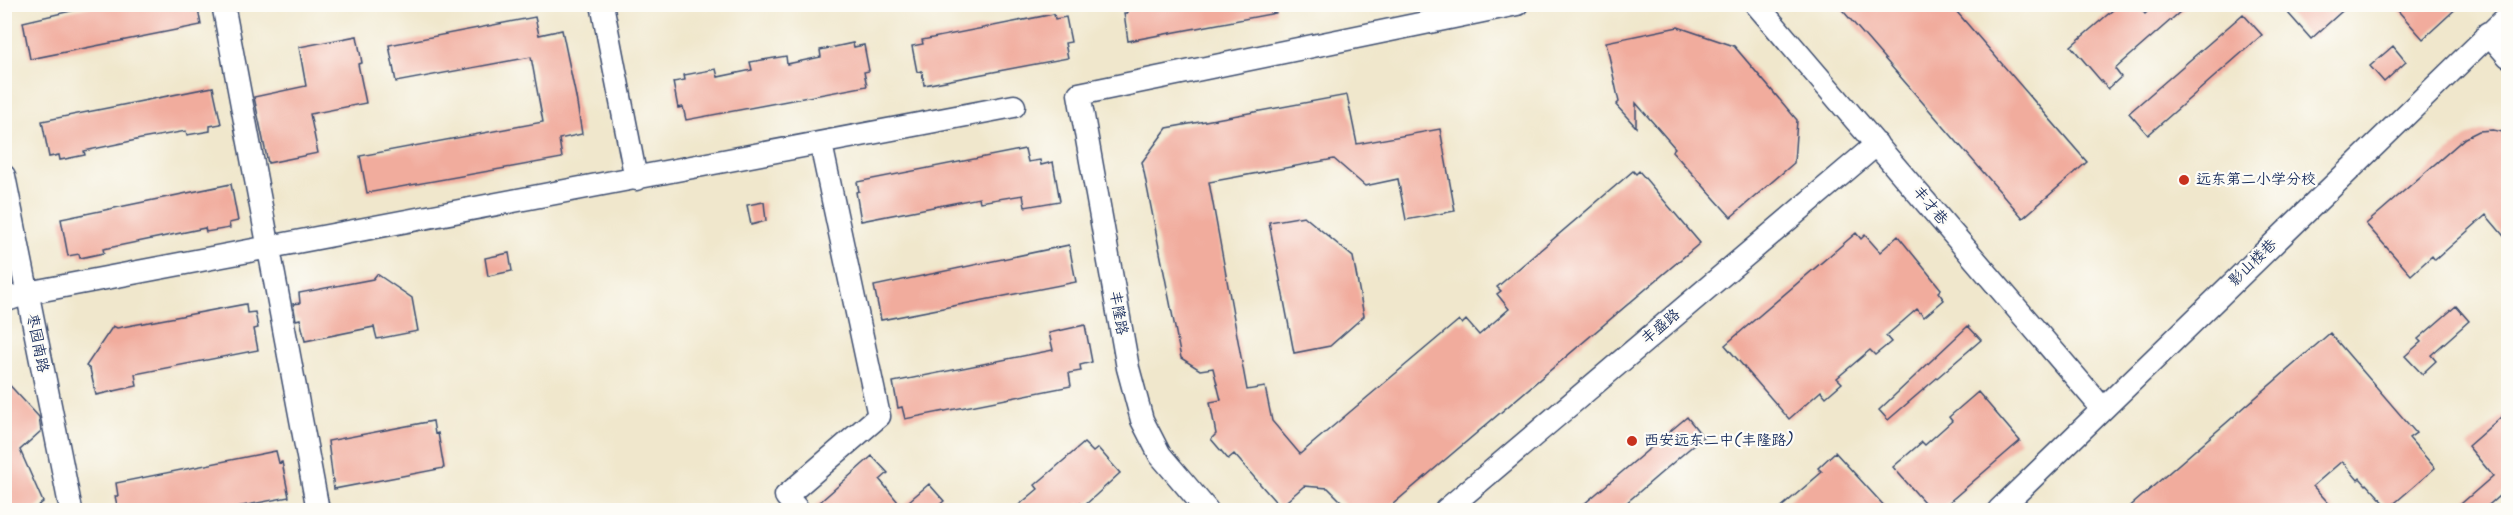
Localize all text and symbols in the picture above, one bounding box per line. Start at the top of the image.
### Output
place label: 远东第二小学分校 [2196,168,2316,192]
marker: 远东第二小学分校 [2177,173,2191,187]
street label: 丰才巷 [1906,181,1954,231]
street label: 影山楼巷 [2223,234,2283,292]
street label: 丰隆路 [1102,289,1134,337]
street label: 丰盛路 [1636,303,1686,351]
street label: 枣园南路 [19,311,55,375]
place label: 西安远东二中(丰隆路) [1644,429,1794,453]
marker: 西安远东二中(丰隆路) [1625,434,1639,448]

